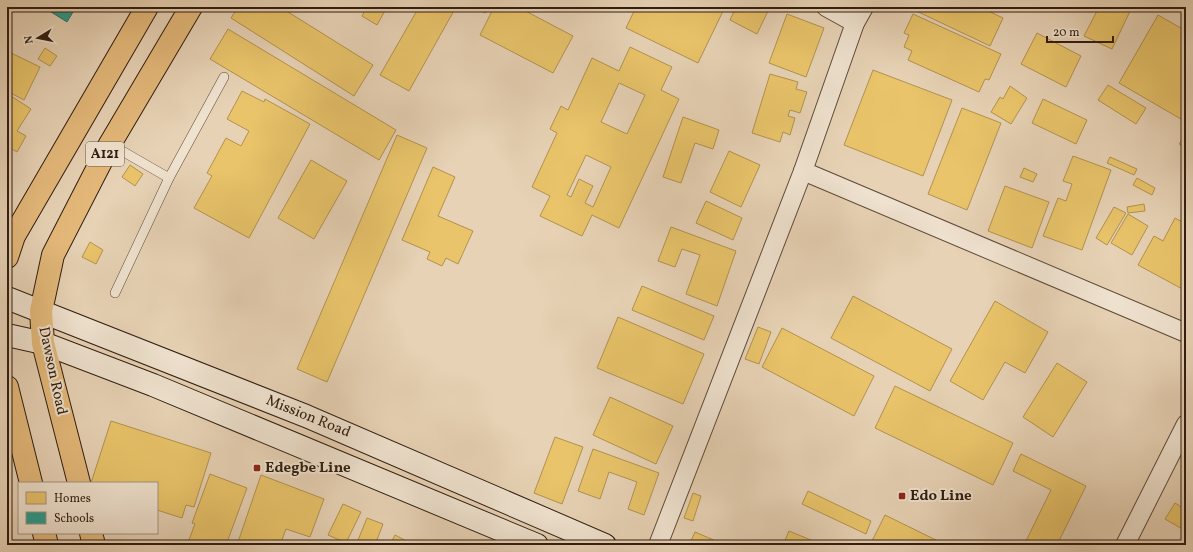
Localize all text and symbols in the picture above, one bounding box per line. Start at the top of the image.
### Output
north arrow [18,18,58,58]
scale bar [1047,18,1113,44]
text: 20 m [1053,25,1080,41]
text: N [22,34,38,45]
road number: A121 [86,142,124,166]
street label: Dawson Road [32,325,72,417]
street label: Mission Road [263,390,353,444]
place label: Edegbe Line [265,458,351,479]
marker: Edegbe Line [252,463,262,473]
legend [18,482,158,534]
place label: Edo Line [910,486,972,507]
text: Homes [54,491,91,507]
marker: Edo Line [897,491,907,501]
text: Schools [54,511,94,527]

